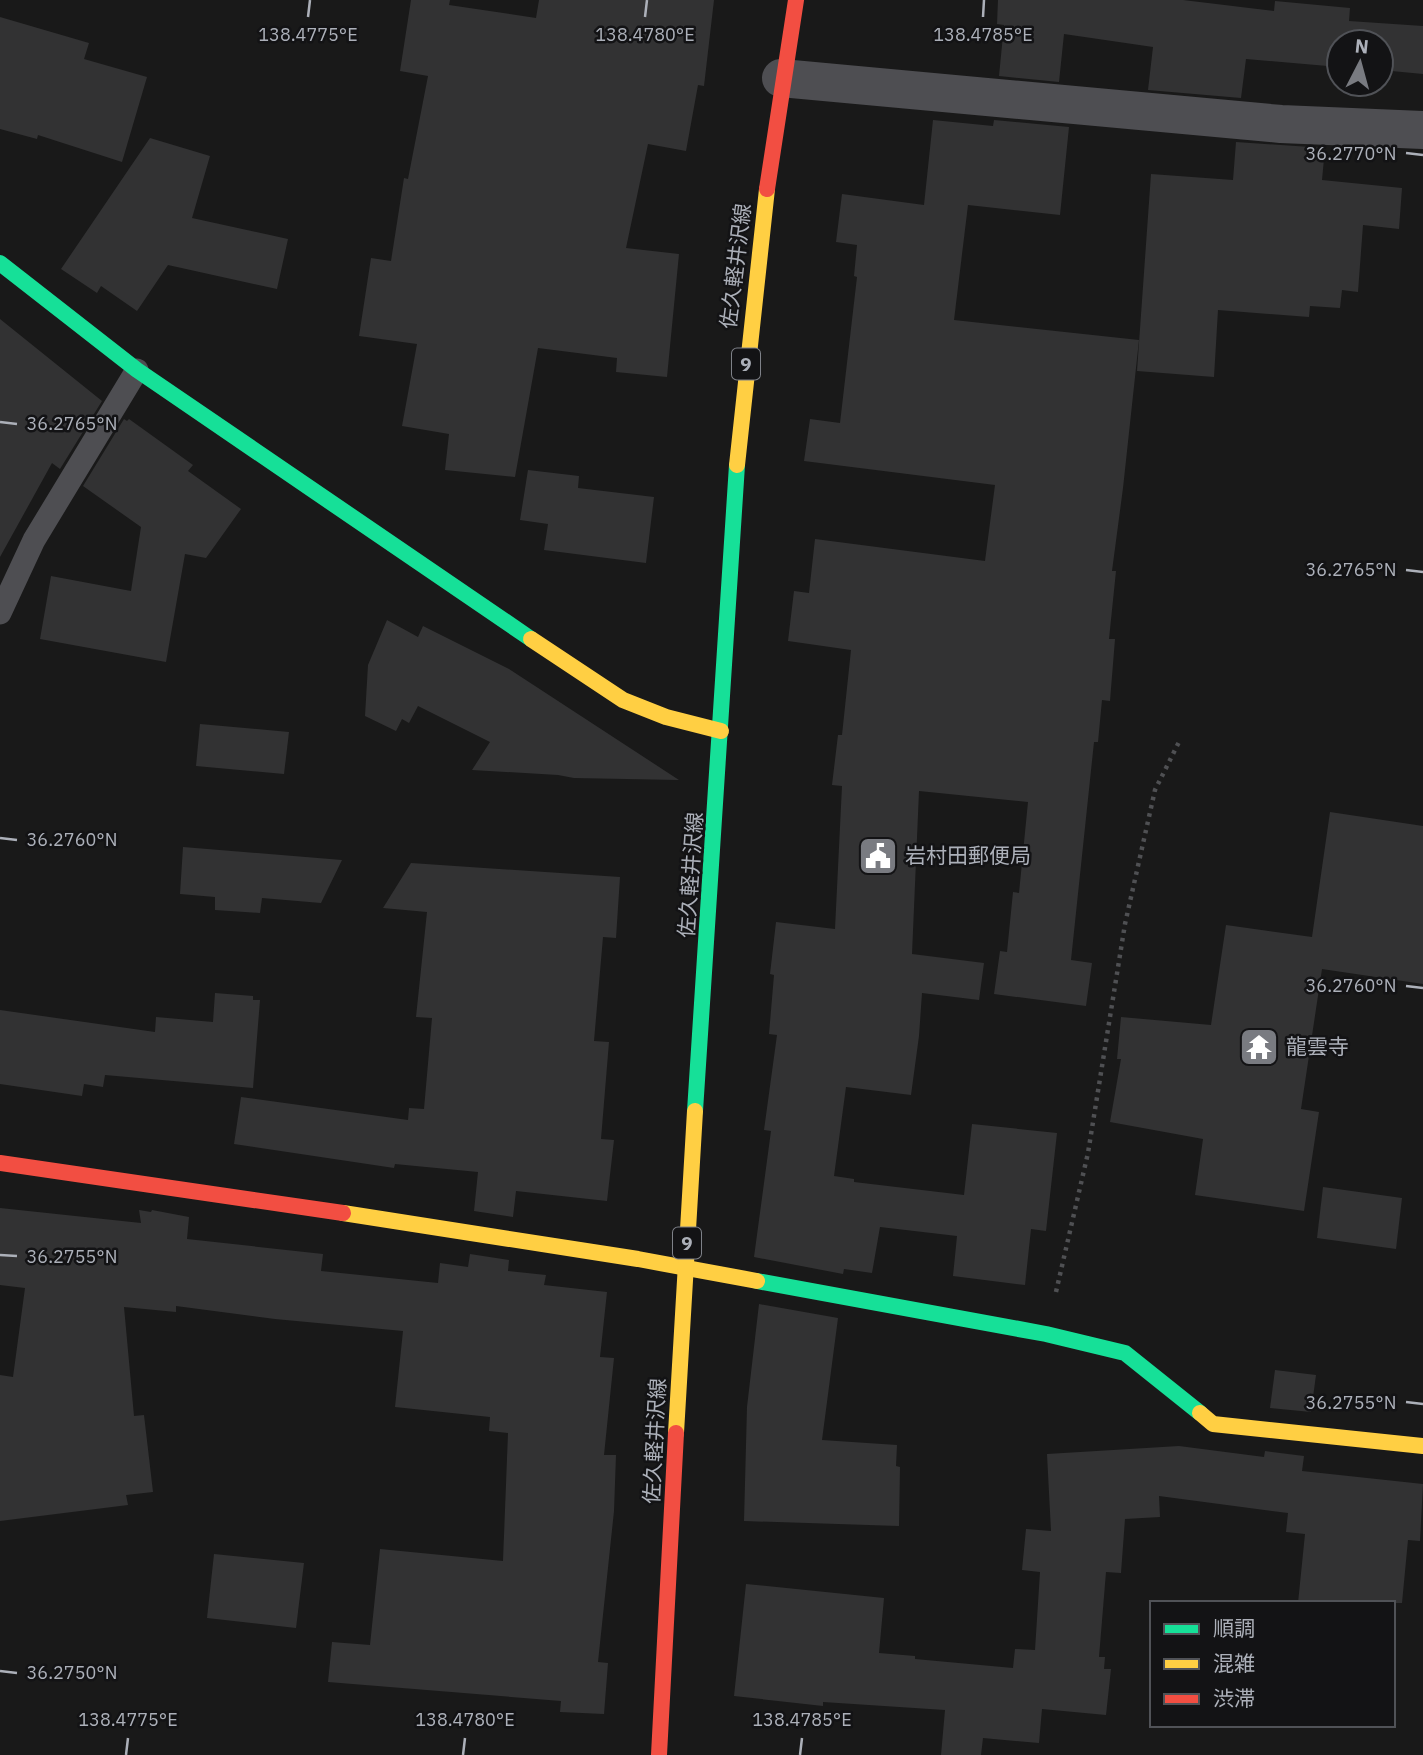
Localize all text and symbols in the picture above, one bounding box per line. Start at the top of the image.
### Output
text: 138.4775°E [258,23,358,46]
text: 138.4780°E [595,23,695,46]
text: 138.4785°E [933,23,1033,46]
north arrow [1325,28,1395,98]
text: N [1354,33,1370,59]
text: 36.2770°N [1306,142,1396,165]
street label: 佐久軽井沢線 [713,202,757,330]
road number: 9 [732,348,760,380]
text: 36.2765°N [27,412,117,435]
text: 36.2765°N [1306,558,1396,581]
street label: 佐久軽井沢線 [672,811,708,939]
text: 36.2760°N [27,828,117,851]
public building icon: 岩村田郵便局 [857,835,899,877]
place label: 岩村田郵便局 [905,841,1031,869]
text: 36.2760°N [1306,974,1396,997]
temple icon: 龍雲寺 [1238,1026,1280,1068]
place label: 龍雲寺 [1286,1032,1349,1060]
road number: 9 [673,1228,701,1259]
text: 36.2755°N [27,1245,117,1268]
street label: 佐久軽井沢線 [637,1377,671,1505]
text: 36.2755°N [1306,1391,1396,1414]
legend [1150,1601,1395,1727]
text: 順調 [1213,1614,1255,1642]
text: 混雑 [1213,1649,1255,1677]
text: 36.2750°N [27,1661,117,1684]
text: 渋滞 [1213,1684,1255,1712]
text: 138.4775°E [78,1708,178,1731]
text: 138.4780°E [415,1708,515,1731]
text: 138.4785°E [752,1708,852,1731]

